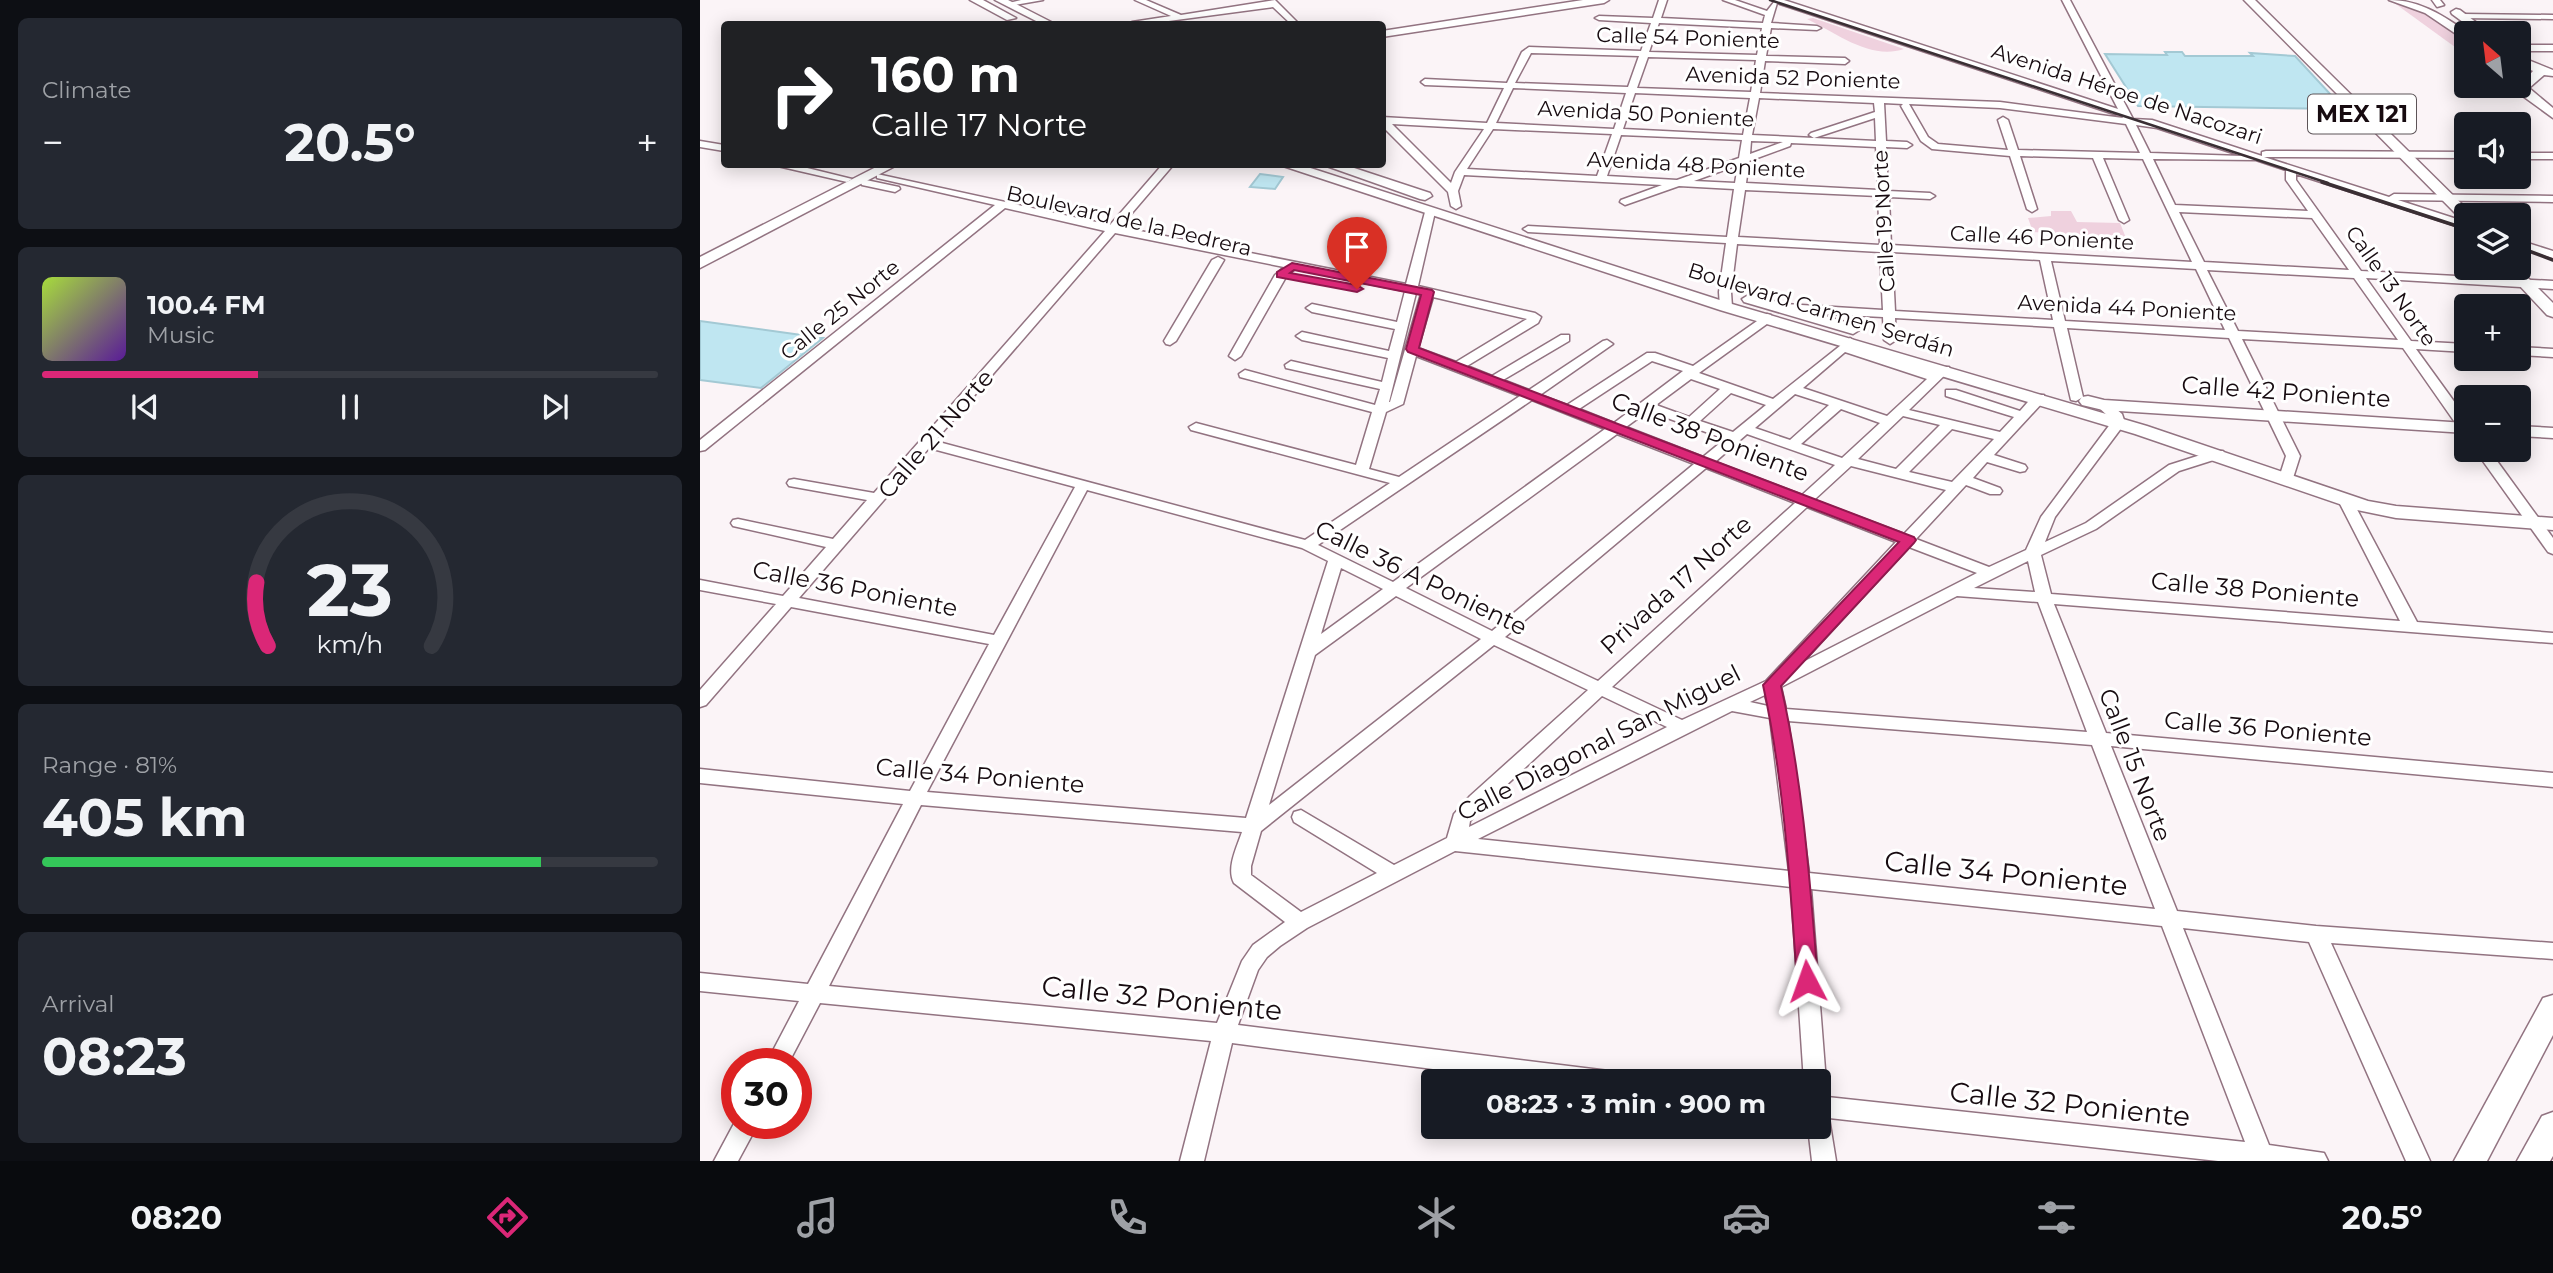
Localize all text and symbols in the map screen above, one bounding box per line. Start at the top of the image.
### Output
north arrow [2454,21,2530,98]
map controls [2454,21,2531,462]
street label: Calle 54 Poniente [1596,22,1780,53]
street label: Avenida Héroe de Nacozari [1989,38,2266,149]
text: 160 m [871,45,1020,104]
icon: right [756,49,847,140]
street label: Avenida 52 Poniente [1685,61,1901,94]
text: Climate [42,76,131,104]
road number: MEX 121 [2308,94,2416,134]
street label: Avenida 50 Poniente [1537,95,1755,132]
text: Calle 17 Norte [871,105,1087,144]
text: 20.5° [284,111,416,174]
button: sound [2454,112,2531,189]
text: − [42,119,64,166]
text: + [636,119,658,166]
street label: Avenida 48 Poniente [1586,146,1806,183]
street label: Calle 19 Norte [1867,149,1900,293]
street label: Boulevard de la Pedrera [1004,180,1254,261]
button: layers [2454,203,2531,280]
pin [1327,217,1387,289]
street label: Calle 46 Poniente [1949,220,2135,255]
street label: Calle 13 Norte [2341,221,2442,351]
icon: arrive [1338,228,1376,266]
street label: Calle 25 Norte [775,254,904,365]
street label: Boulevard Carmen Serdán [1685,257,1957,362]
text: 100.4 FM [147,289,266,321]
street label: Avenida 44 Poniente [2017,289,2237,326]
button: + [2454,294,2531,371]
text: Music [147,321,215,349]
street label: Calle 21 Norte [872,363,1000,504]
street label: Calle 42 Poniente [2180,370,2392,413]
button: − [2454,385,2531,462]
street label: Calle 38 Poniente [1607,386,1813,488]
icon: previous [126,388,164,426]
icon: pause [331,388,369,426]
icon: next [536,388,574,426]
street label: Privada 17 Norte [1594,509,1757,660]
street label: Calle 36 A Poniente [1311,514,1532,641]
text: 23 [307,547,393,635]
street label: Calle 36 Poniente [750,554,960,623]
street label: Calle 38 Poniente [2150,566,2360,613]
text: km/h [317,629,383,659]
street label: Calle Diagonal San Miguel [1452,658,1745,827]
street label: Calle 15 Norte [2093,684,2178,845]
street label: Calle 36 Poniente [2163,705,2373,752]
text: Range · 81% [42,751,177,779]
street label: Calle 34 Poniente [874,752,1086,799]
text: 405 km [42,786,247,849]
street label: Calle 34 Poniente [1883,843,2129,903]
position arrow [1770,944,1844,1018]
street label: Calle 32 Poniente [1040,968,1284,1028]
text: Arrival [42,990,115,1018]
text: 08:23 [42,1025,187,1088]
speed limit sign: 30 [721,1048,812,1139]
street label: Calle 32 Poniente [1948,1074,2192,1134]
text: 08:23 · 3 min · 900 m [1486,1088,1766,1120]
icon: directions [483,1193,532,1242]
icon: music [793,1193,842,1242]
icon: phone [1103,1193,1152,1242]
icon: climate [1412,1193,1461,1242]
icon: car [1722,1193,1771,1242]
icon: filters [2032,1193,2081,1242]
text: 08:20 [130,1198,222,1237]
text: 20.5° [2342,1198,2423,1237]

